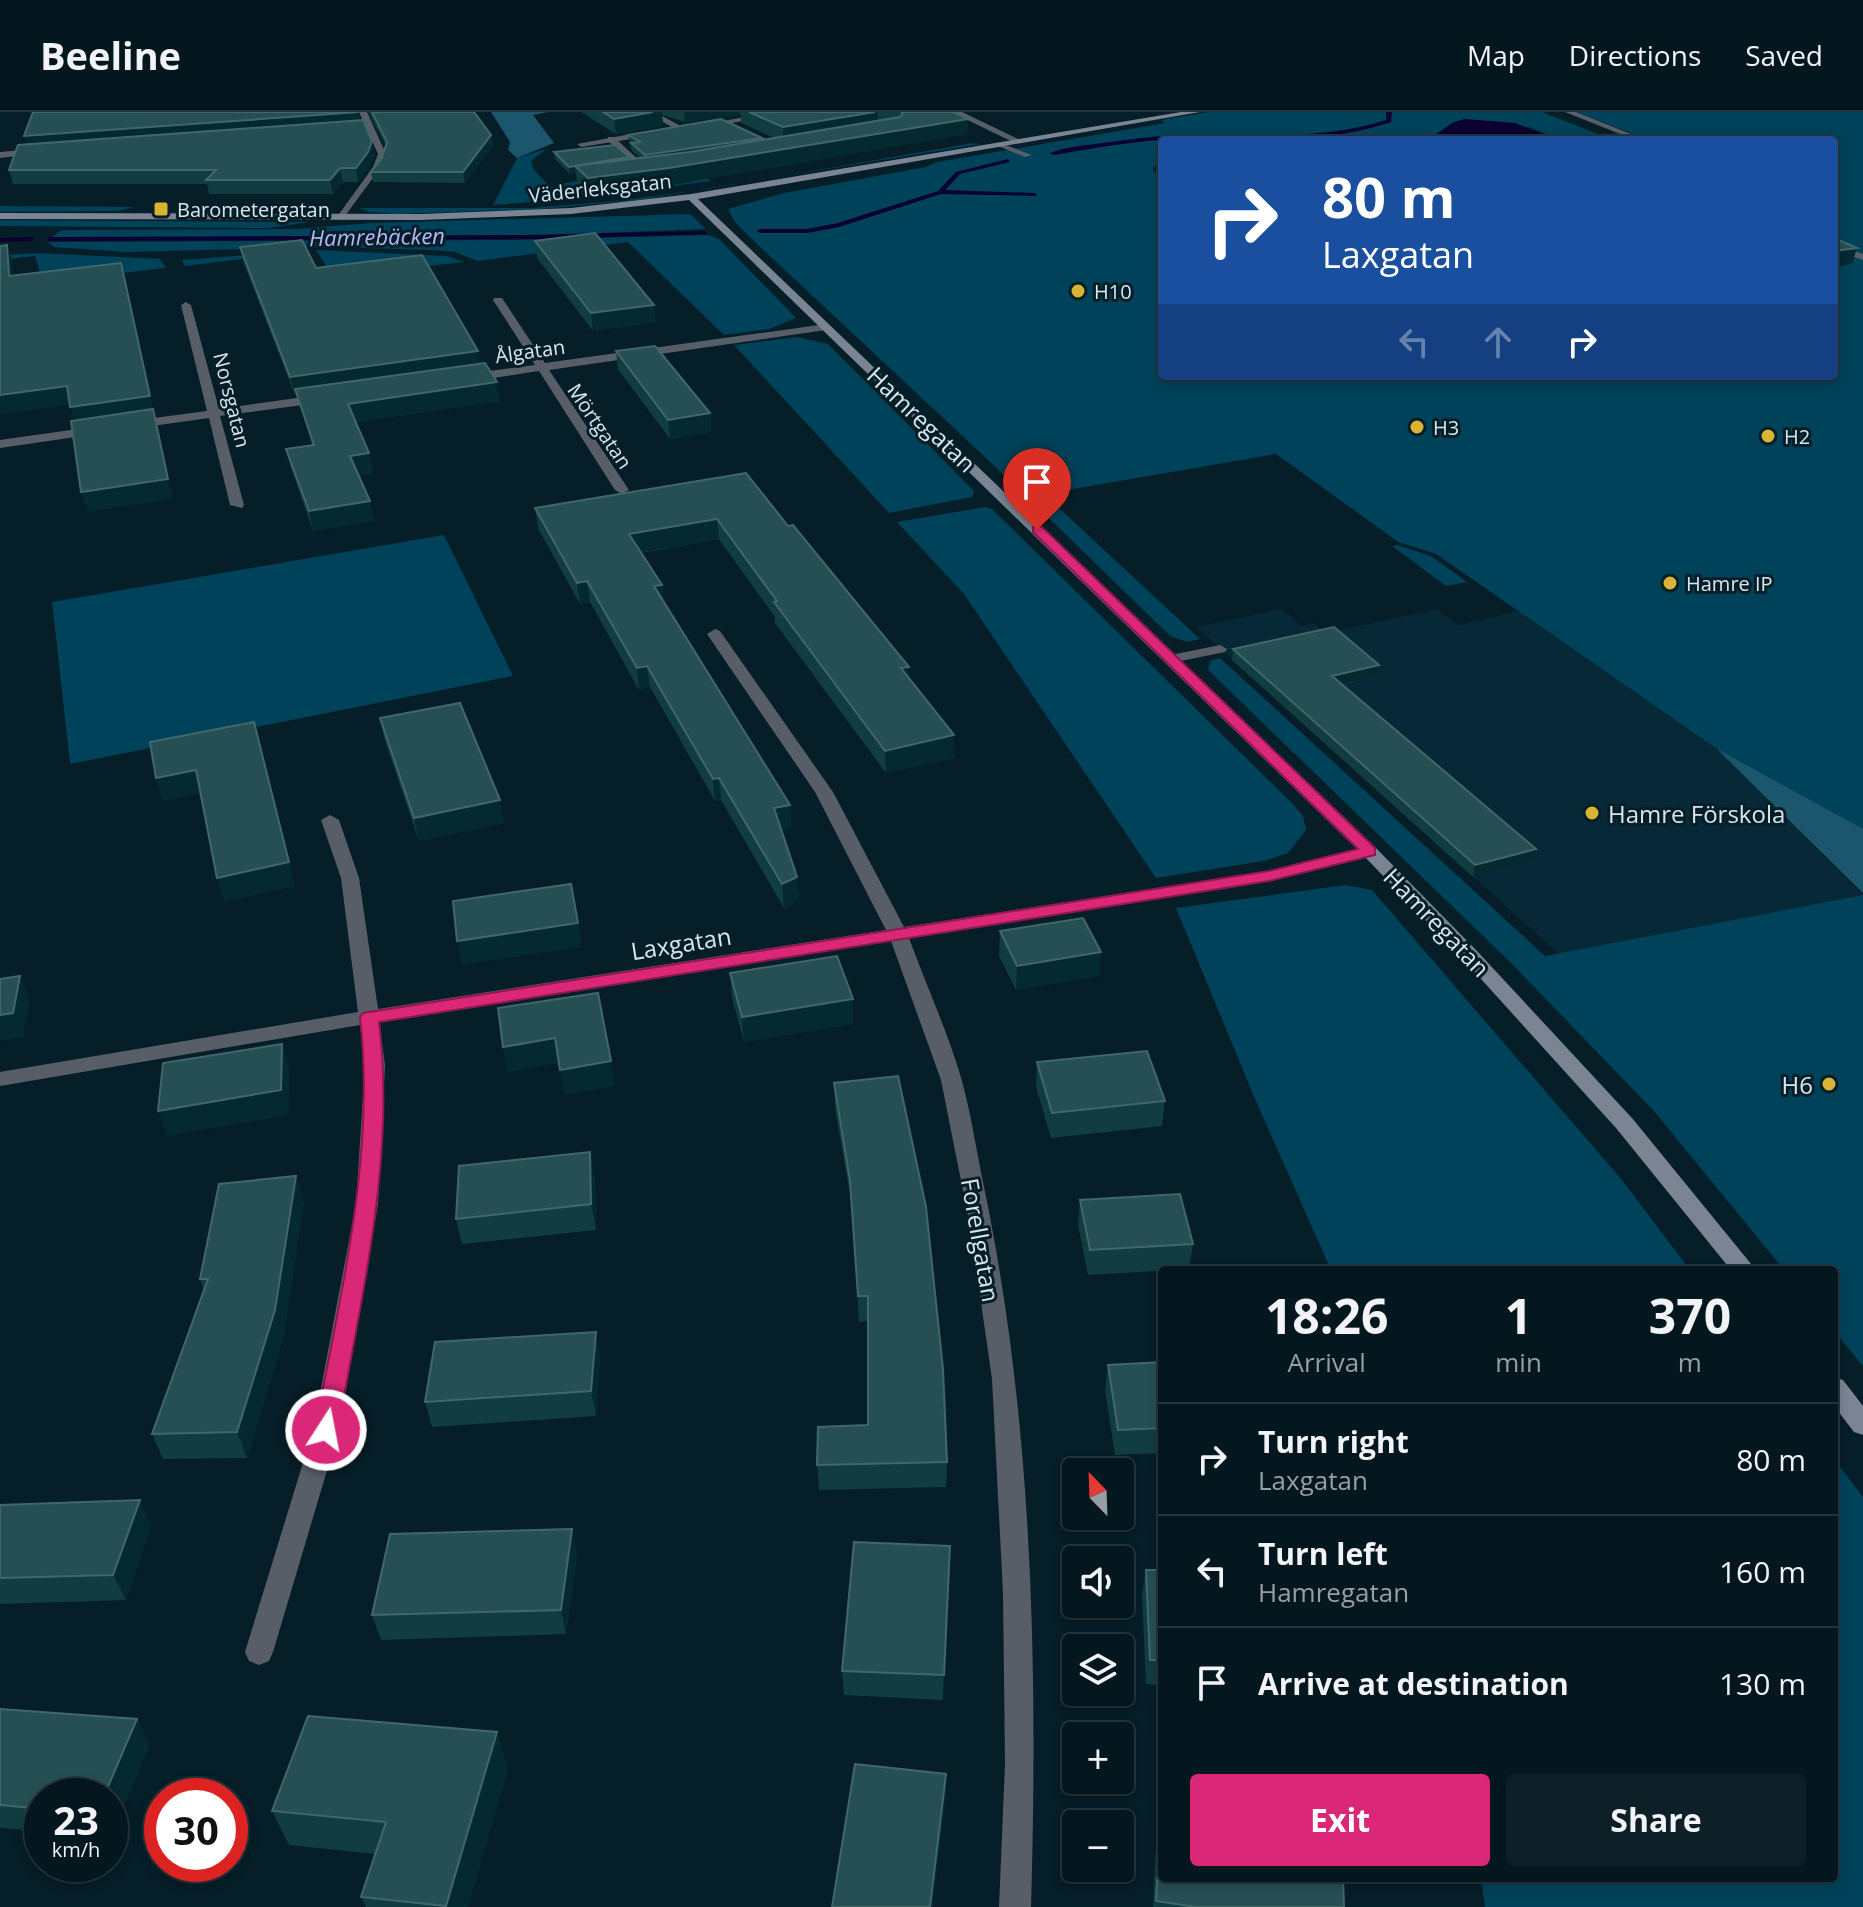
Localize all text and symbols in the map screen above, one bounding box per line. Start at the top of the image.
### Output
text: Beeline [40,29,181,81]
text: Map [1467,36,1525,74]
text: Directions [1569,36,1701,74]
text: Saved [1745,36,1823,74]
text: 80 m [1322,158,1456,234]
street label: Väderleksgatan [527,167,673,209]
icon: right [1190,168,1294,272]
place label: Barometergatan [177,196,330,223]
marker: Barometergatan [152,200,170,218]
water label: Hamrebäcken [309,220,445,252]
text: Laxgatan [1322,230,1474,279]
place label: H10 [1094,278,1132,305]
marker: H10 [1069,282,1087,300]
icon: left [1392,320,1436,364]
icon: ahead [1476,320,1520,364]
icon: right [1560,320,1604,364]
street label: Ålgatan [493,333,567,369]
street label: Norsgatan [207,350,257,450]
street label: Hamregatan [860,359,984,479]
street label: Mörtgatan [561,378,639,474]
place label: H3 [1433,414,1459,441]
marker: H3 [1408,418,1426,436]
place label: H2 [1784,423,1810,450]
marker: H2 [1759,427,1777,445]
pin [1003,448,1071,530]
icon: arrive [1015,460,1059,504]
place label: Hamre IP [1686,570,1773,597]
marker: Hamre IP [1661,574,1679,592]
place label: Hamre Förskola [1608,797,1785,830]
marker: Hamre Förskola [1583,804,1601,822]
street label: Hamregatan [1377,860,1497,984]
street label: Laxgatan [628,919,734,967]
place label: H6 [1782,1068,1813,1101]
marker: H6 [1820,1075,1838,1093]
street label: Forellgatan [954,1175,1008,1305]
text: 18:26 [1265,1283,1388,1348]
text: 1 [1505,1283,1532,1348]
text: 370 [1649,1283,1731,1348]
text: Arrival [1287,1344,1366,1380]
text: min [1495,1344,1542,1380]
text: m [1678,1344,1702,1380]
position arrow [284,1388,368,1472]
text: Turn right [1258,1421,1409,1462]
icon: right [1190,1437,1234,1481]
text: 80 m [1736,1439,1806,1480]
north arrow [1062,1458,1134,1530]
map controls [1062,1458,1134,1882]
text: Laxgatan [1258,1462,1368,1498]
text: Turn left [1258,1533,1388,1574]
button: sound [1062,1546,1134,1618]
icon: left [1190,1549,1234,1593]
text: 160 m [1719,1551,1806,1592]
text: Hamregatan [1258,1574,1409,1610]
button: layers [1062,1634,1134,1706]
icon: arrive [1190,1661,1234,1705]
text: Arrive at destination [1258,1663,1569,1704]
text: 130 m [1719,1663,1806,1704]
button: + [1062,1722,1134,1794]
button: Exit [1190,1774,1490,1866]
button: Share [1506,1774,1806,1866]
speed limit sign: 30 [144,1778,248,1882]
text: 23 [53,1792,99,1847]
button: − [1062,1810,1134,1882]
text: km/h [52,1836,100,1863]

